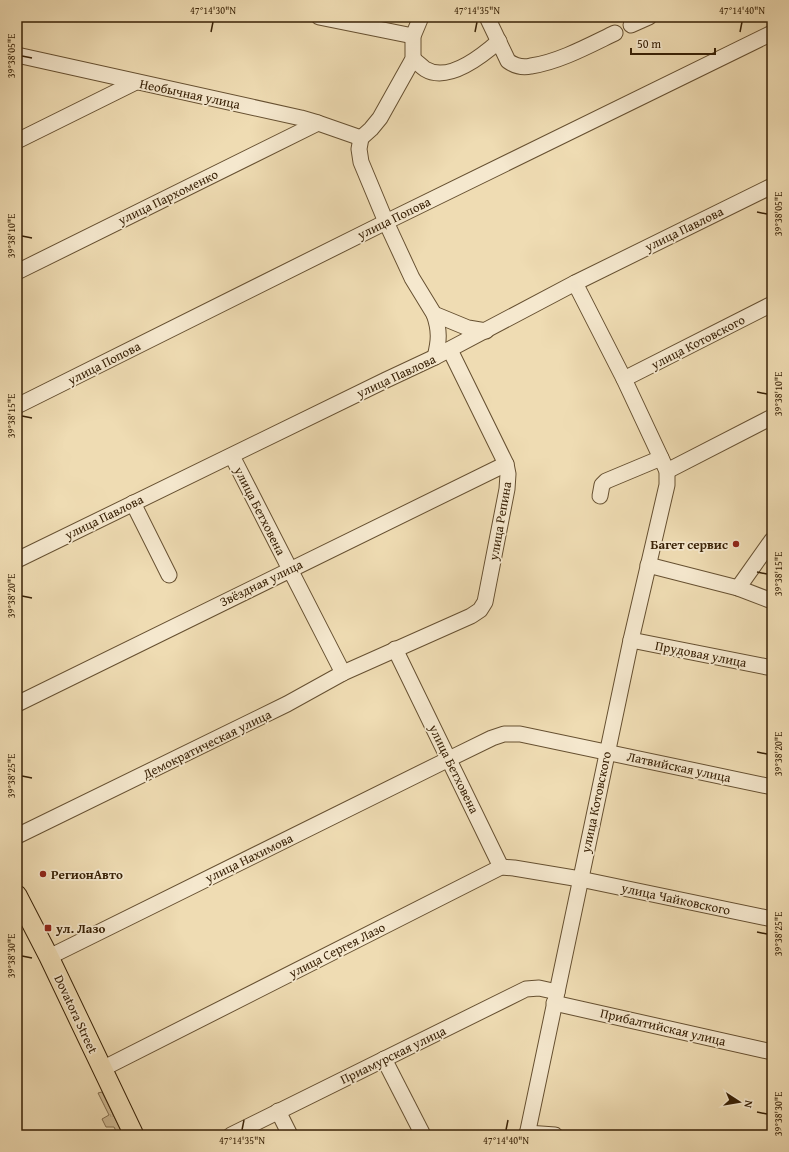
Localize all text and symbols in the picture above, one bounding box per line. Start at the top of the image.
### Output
text: 47°14'30"N [190,3,236,18]
text: 47°14'35"N [454,3,500,18]
text: 47°14'40"N [719,3,765,18]
scale bar [631,30,715,56]
text: 39°38'05"E [4,34,19,78]
text: 50 m [637,35,661,52]
street label: Необычная улица [138,74,243,114]
street label: улица Пархоменко [114,164,222,230]
street label: улица Попова [353,192,435,244]
text: 39°38'05"E [771,192,786,236]
street label: улица Павлова [641,201,727,257]
text: 39°38'10"E [4,214,19,258]
street label: улица Котовского [647,310,749,374]
street label: улица Попова [63,336,144,390]
street label: улица Павлова [352,349,439,403]
text: 39°38'10"E [771,372,786,416]
text: 39°38'15"E [4,394,19,438]
street label: улица Бетховена [229,463,291,559]
street label: улица Репина [484,479,516,563]
street label: улица Павлова [61,489,147,545]
place label: Багет сервис [651,535,728,554]
marker: Багет сервис [731,539,741,549]
text: 39°38'15"E [771,552,786,596]
street label: Звёздная улица [216,554,306,611]
text: 39°38'20"E [4,574,19,618]
street label: Прудовая улица [654,636,749,672]
street label: Демократическая улица [139,704,275,784]
street label: улица Бетховена [424,720,484,818]
text: 39°38'20"E [771,732,786,776]
street label: Латвийская улица [625,747,734,787]
street label: улица Котовского [576,749,616,855]
text: 39°38'25"E [4,754,19,798]
street label: улица Нахимова [201,828,297,888]
place label: РегионАвто [51,865,123,884]
marker: РегионАвто [38,869,48,879]
street label: улица Чайковского [619,878,733,920]
text: 39°38'25"E [771,912,786,956]
street label: улица Сергея Лазо [285,917,389,983]
place label: ул. Лазо [55,919,106,938]
marker: ул. Лазо [43,923,53,933]
text: 39°38'30"E [4,934,19,978]
street label: Dovatora Street [49,971,103,1057]
street label: Прибалтийская улица [598,1003,728,1051]
street label: Приамурская улица [337,1021,450,1089]
north arrow [719,1082,759,1122]
text: 39°38'30"E [771,1092,786,1136]
text: N [740,1099,757,1110]
text: 47°14'35"N [219,1133,265,1148]
text: 47°14'40"N [483,1133,529,1148]

